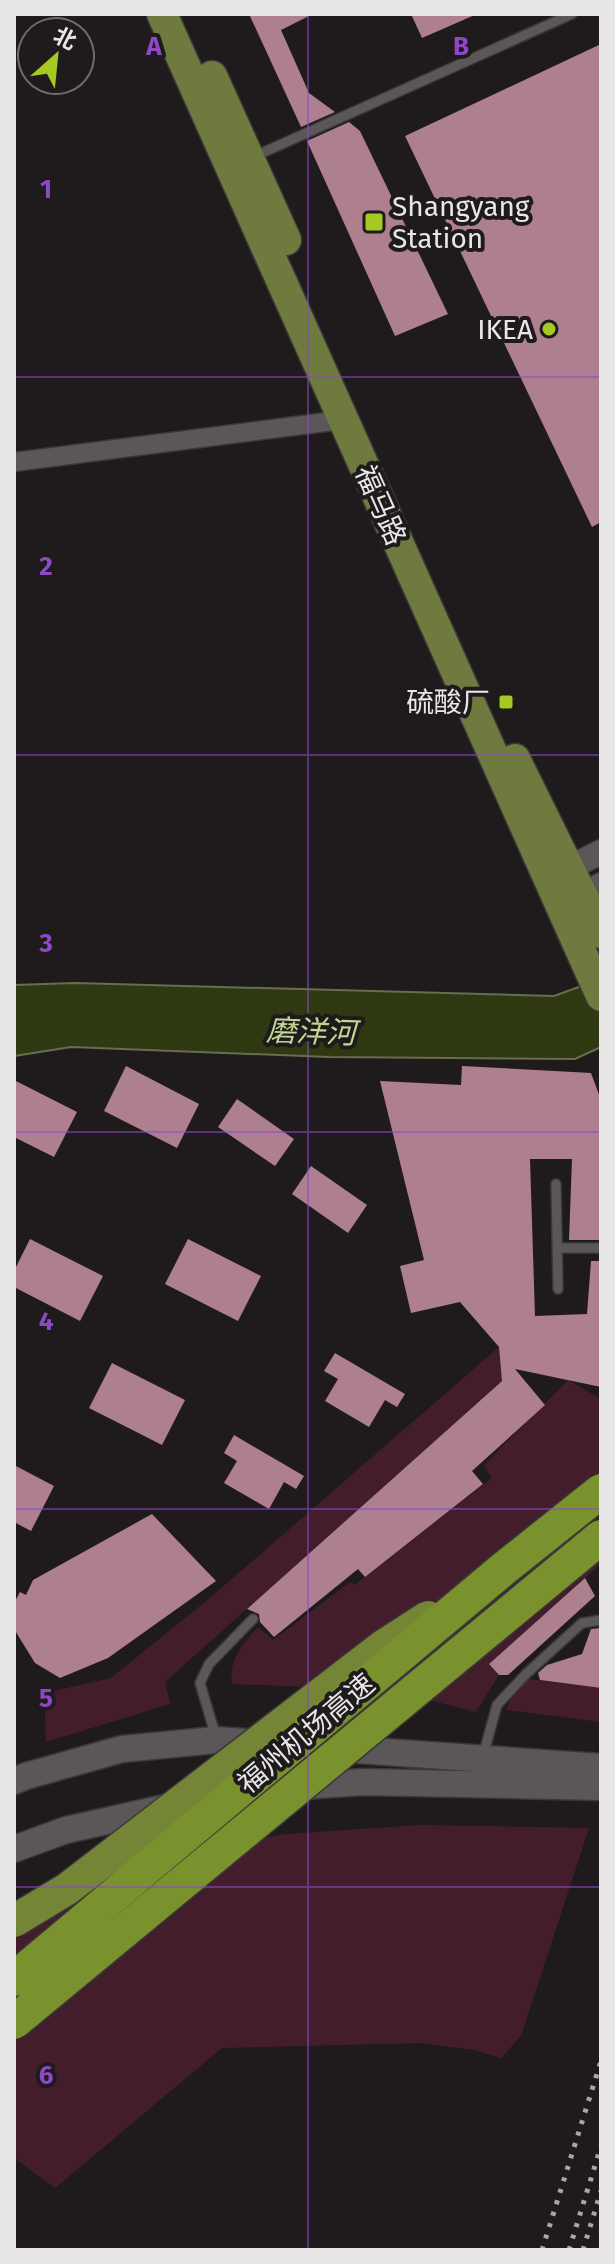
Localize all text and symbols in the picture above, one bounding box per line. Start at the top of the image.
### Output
north arrow [16,16,96,96]
text: 北 [49,22,81,56]
text: A [145,31,162,62]
text: B [453,31,469,62]
text: 1 [40,174,52,205]
place label: Shangyang Station [392,190,530,255]
marker: Shangyang Station [363,211,385,233]
place label: IKEA [477,313,533,346]
marker: IKEA [540,320,558,338]
street label: 福马路 [348,460,413,550]
text: 2 [39,551,53,582]
place label: 硫酸厂 [406,686,490,719]
marker: 硫酸厂 [497,693,515,711]
text: 3 [38,928,53,959]
water label: 磨洋河 [265,1012,362,1052]
text: 4 [39,1306,54,1337]
street label: 福州机场高速 [231,1667,381,1800]
text: 5 [39,1683,53,1714]
text: 6 [39,2060,54,2091]

